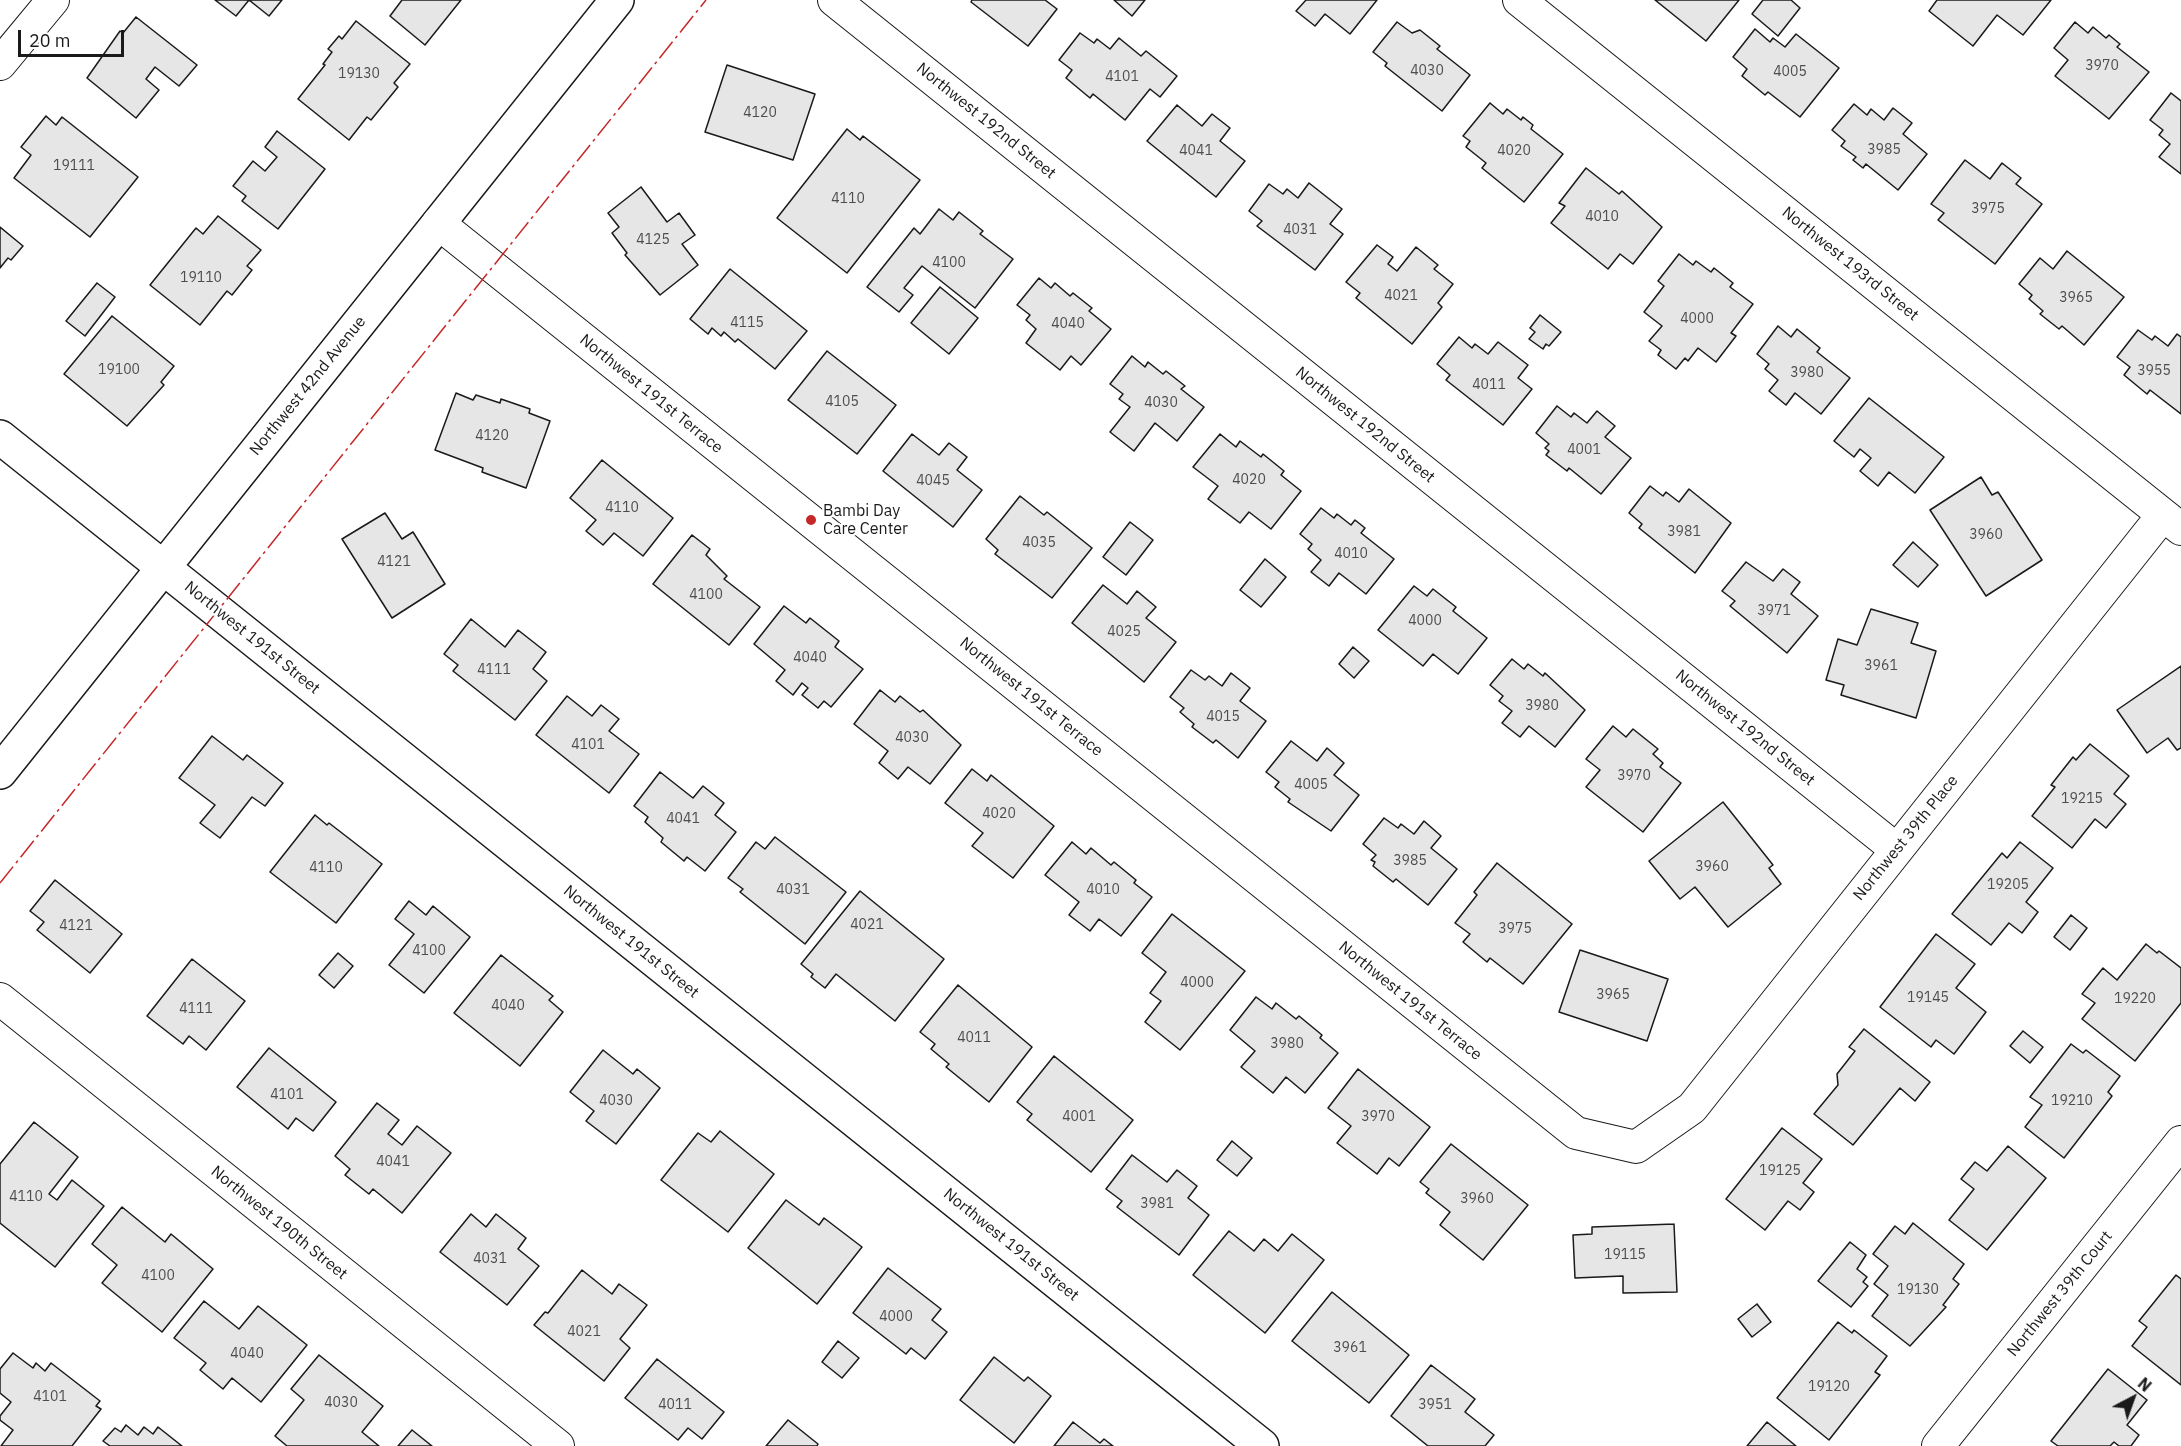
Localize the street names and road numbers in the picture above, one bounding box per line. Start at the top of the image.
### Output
street label: Northwest 192nd Street [912,59,1060,183]
street label: Northwest 193rd Street [1778,203,1922,325]
street label: Northwest 42nd Avenue [246,312,370,460]
street label: Northwest 191st Terrace [576,330,726,458]
street label: Northwest 192nd Street [1291,363,1439,487]
street label: Northwest 191st Street [180,577,324,699]
street label: Northwest 191st Terrace [956,633,1106,761]
street label: Northwest 192nd Street [1671,666,1819,790]
street label: Northwest 39th Place [1849,771,1963,905]
street label: Northwest 191st Street [559,881,703,1003]
street label: Northwest 191st Terrace [1335,937,1485,1065]
street label: Northwest 190th Street [207,1162,351,1284]
street label: Northwest 191st Street [939,1184,1083,1306]
street label: Northwest 39th Court [2003,1227,2117,1361]

